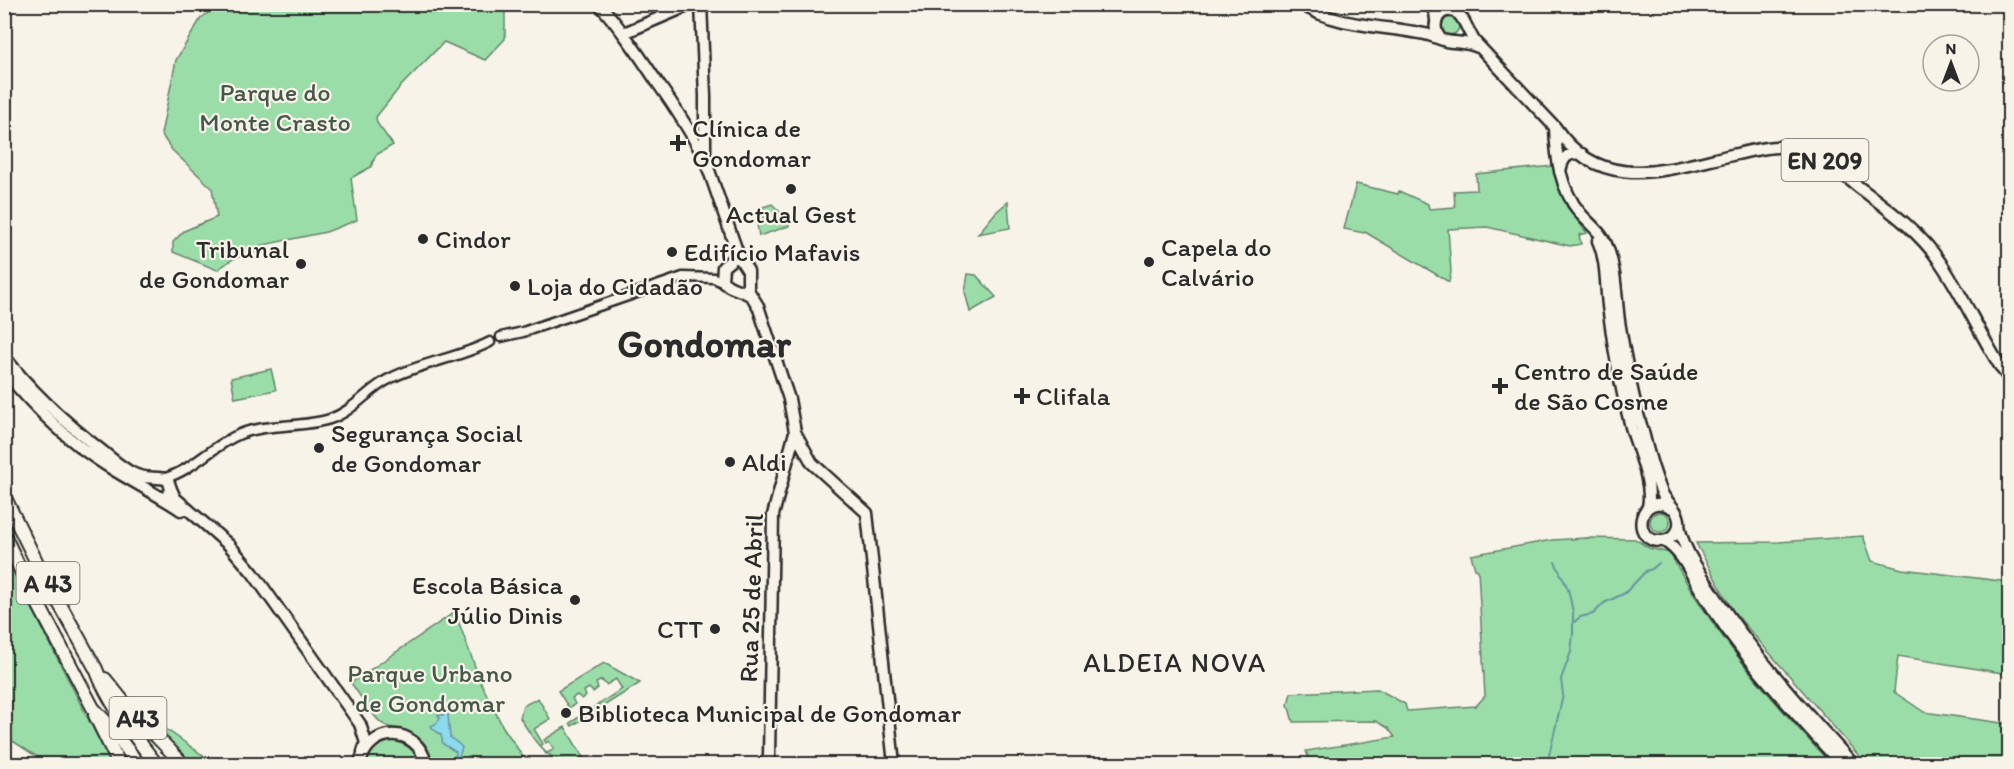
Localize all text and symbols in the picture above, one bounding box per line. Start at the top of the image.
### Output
north arrow [1921,33,1981,93]
text: N [1946,39,1956,58]
park label: Parque do Monte Crasto [199,76,351,138]
place label: Clínica de Gondomar [692,112,811,174]
marker: Clínica de Gondomar [669,134,687,152]
road number: EN 209 [1782,139,1868,181]
marker: Actual Gest [784,182,798,196]
place label: Actual Gest [726,198,857,230]
place label: Cindor [435,223,511,255]
place label: Capela do Calvário [1161,231,1272,293]
marker: Cindor [416,232,430,246]
place label: Tribunal de Gondomar [139,233,289,295]
place label: Edifício Mafavis [684,236,860,268]
marker: Edifício Mafavis [665,245,679,259]
marker: Capela do Calvário [1142,255,1156,269]
marker: Tribunal de Gondomar [294,257,308,271]
place label: Loja do Cidadão [527,270,703,302]
marker: Loja do Cidadão [508,279,522,293]
district label: Gondomar [617,321,792,367]
place label: Centro de Saúde de São Cosme [1514,355,1698,417]
marker: Centro de Saúde de São Cosme [1491,377,1509,395]
place label: Clifala [1036,380,1111,412]
marker: Clifala [1013,387,1031,405]
place label: Segurança Social de Gondomar [331,417,523,479]
marker: Segurança Social de Gondomar [312,441,326,455]
place label: Aldi [742,446,787,478]
marker: Aldi [723,455,737,469]
street label: Rua 25 de Abril [732,513,770,683]
road number: A 43 [16,562,80,604]
place label: Escola Básica Júlio Dinis [412,569,563,631]
marker: Escola Básica Júlio Dinis [568,593,582,607]
place label: CTT [657,613,703,645]
marker: CTT [708,622,722,636]
district label: ALDEIA NOVA [1083,646,1267,679]
park label: Parque Urbano de Gondomar [347,657,513,719]
road number: A43 [110,697,166,739]
place label: Biblioteca Municipal de Gondomar [578,697,962,729]
marker: Biblioteca Municipal de Gondomar [559,706,573,720]

